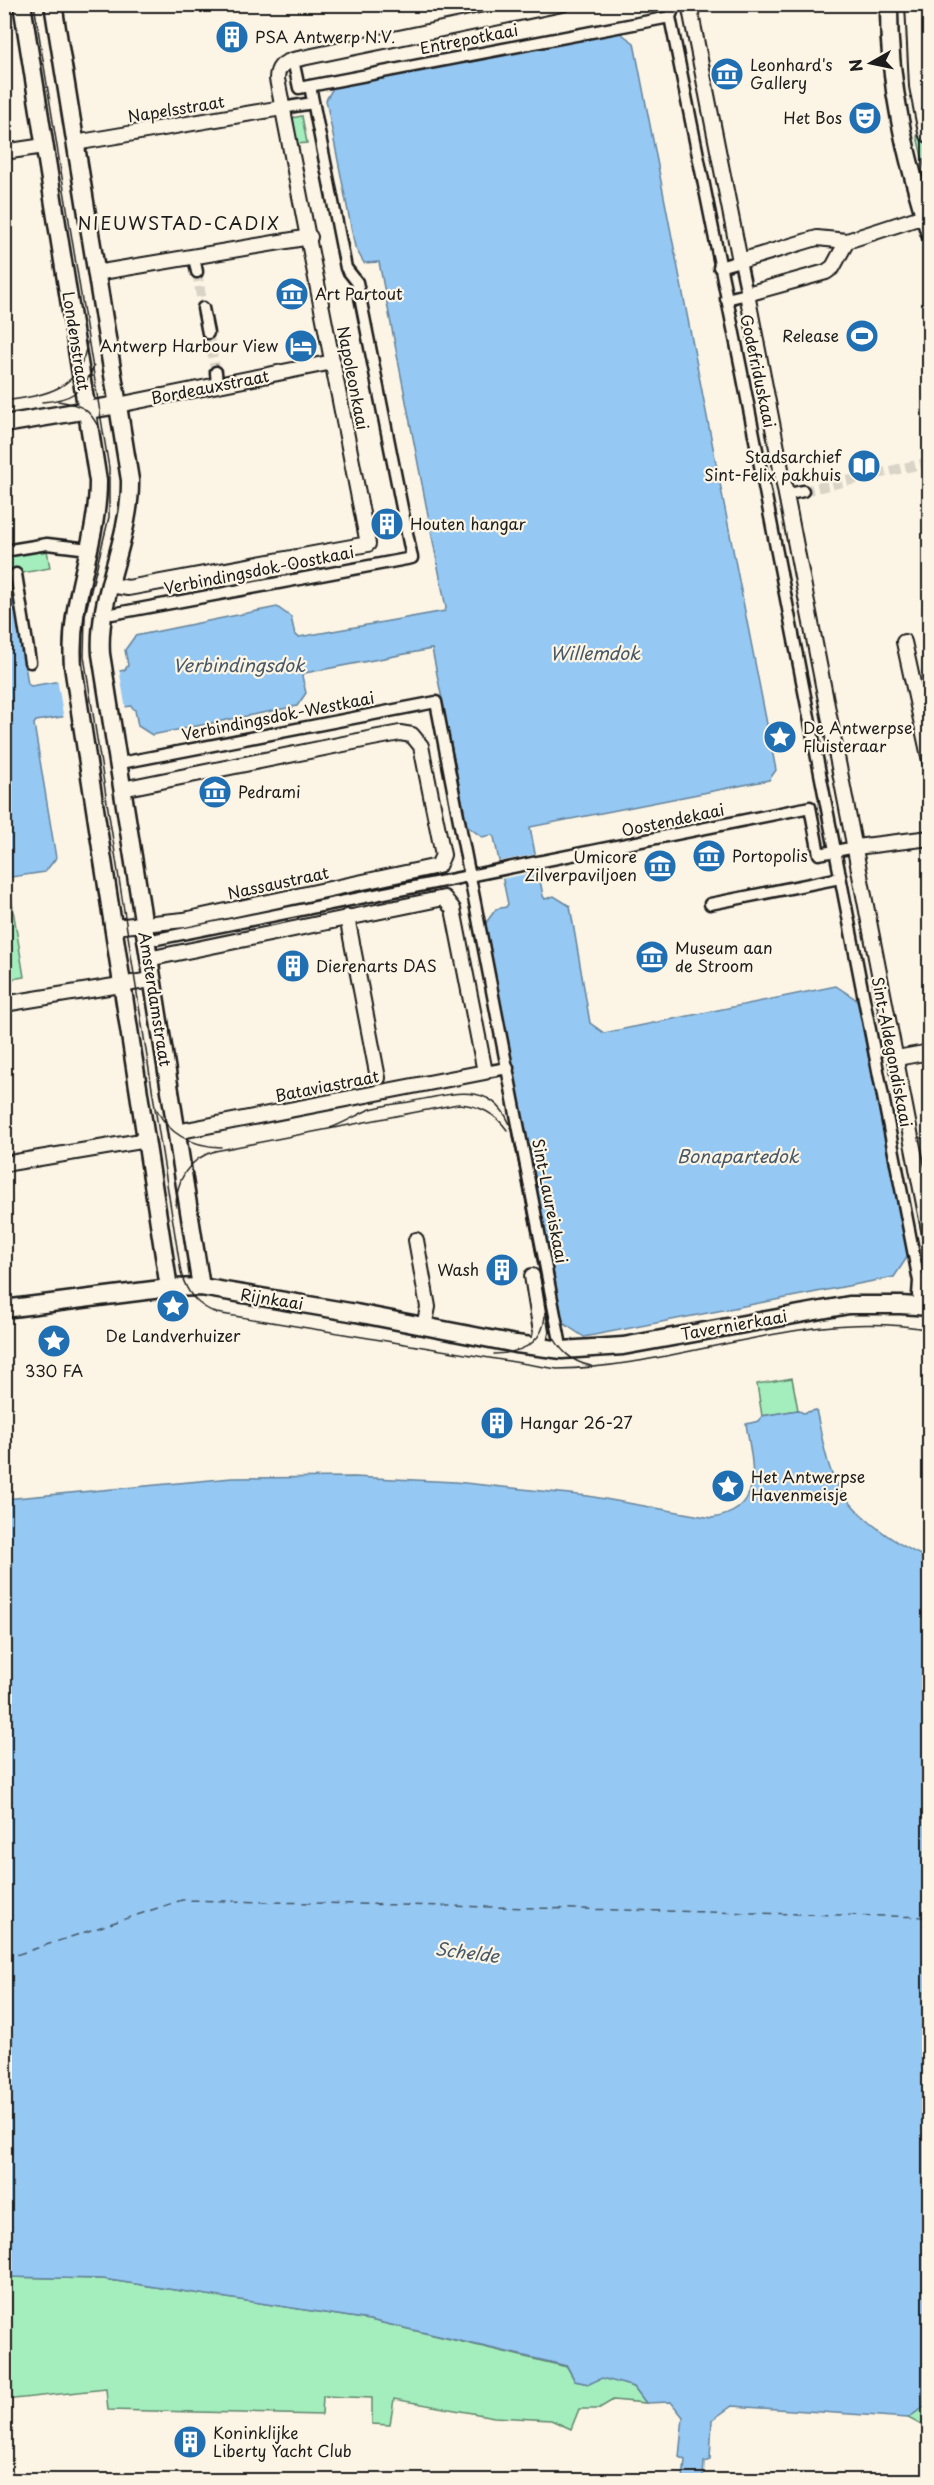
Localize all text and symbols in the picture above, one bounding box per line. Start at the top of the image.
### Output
street label: Entrepotkaai [418,17,520,59]
building icon: PSA Antwerp N.V. [214,19,250,55]
place label: PSA Antwerp N.V. [255,24,395,48]
north arrow [841,33,901,93]
place label: Leonhard's Gallery [750,52,832,94]
museum icon: Leonhard's Gallery [709,56,745,92]
text: N [842,57,868,74]
street label: Napelsstraat [126,88,226,127]
theatre icon: Het Bos [847,100,883,136]
place label: Het Bos [784,105,842,129]
district label: NIEUWSTAD-CADIX [78,209,280,236]
museum icon: Art Partout [274,276,310,312]
place label: Art Partout [315,281,403,305]
street label: Londenstraat [57,289,97,393]
street label: Godefriduskaai [735,312,783,430]
sports icon: Release [844,318,880,354]
place label: Release [782,323,839,347]
street label: Napoleonkaai [332,324,376,432]
hotel icon: Antwerp Harbour View [283,328,319,364]
place label: Antwerp Harbour View [100,333,279,357]
street label: Bordeauxstraat [149,363,271,409]
place label: Stadsarchief Sint-Felix pakhuis [704,444,842,486]
library icon: Stadsarchief Sint-Felix pakhuis [846,448,882,484]
building icon: Houten hangar [369,506,405,542]
place label: Houten hangar [410,511,527,535]
street label: Verbindingsdok-Oostkaai [162,539,356,599]
water label: Willemdok [550,639,641,666]
water label: Verbindingsdok [173,651,306,678]
street label: Verbindingsdok-Westkaai [179,685,376,745]
place label: De Antwerpse Fluisteraar [803,715,912,757]
place icon: De Antwerpse Fluisteraar [762,719,798,755]
museum icon: Pedrami [197,774,233,810]
place label: Pedrami [238,779,301,803]
street label: Oostendekaai [619,796,726,842]
museum icon: Portopolis [691,838,727,874]
place label: Portopolis [732,843,808,867]
place label: Umicore Zilverpaviljoen [525,844,637,886]
museum icon: Umicore Zilverpaviljoen [642,848,678,884]
street label: Nassaustraat [225,859,331,904]
street label: Amsterdamstraat [133,930,179,1068]
place label: Museum aan de Stroom [675,935,773,977]
museum icon: Museum aan de Stroom [634,939,670,975]
building icon: Dierenarts DAS [275,948,311,984]
place label: Dierenarts DAS [316,953,437,977]
street label: Sint-Aldegondiskaai [867,975,919,1129]
street label: Bataviastraat [273,1063,381,1107]
street label: Sint-Laureiskaai [527,1136,575,1265]
water label: Bonapartedok [677,1142,800,1169]
building icon: Wash [484,1252,520,1288]
place label: Wash [437,1257,479,1281]
street label: Rijnkaai [239,1281,305,1315]
place icon: De Landverhuizer [155,1288,191,1324]
street label: Tavernierkaai [679,1303,789,1345]
place icon: 330 FA [36,1323,72,1359]
place label: De Landverhuizer [106,1323,241,1347]
place label: 330 FA [25,1358,83,1382]
building icon: Hangar 26-27 [479,1405,515,1441]
place label: Hangar 26-27 [520,1410,633,1434]
place label: Het Antwerpse Havenmeisje [751,1464,865,1506]
place icon: Het Antwerpse Havenmeisje [710,1468,746,1504]
water label: Schelde [434,1934,502,1969]
place label: Koninklijke Liberty Yacht Club [213,2420,352,2462]
building icon: Koninklijke Liberty Yacht Club [172,2424,208,2460]

